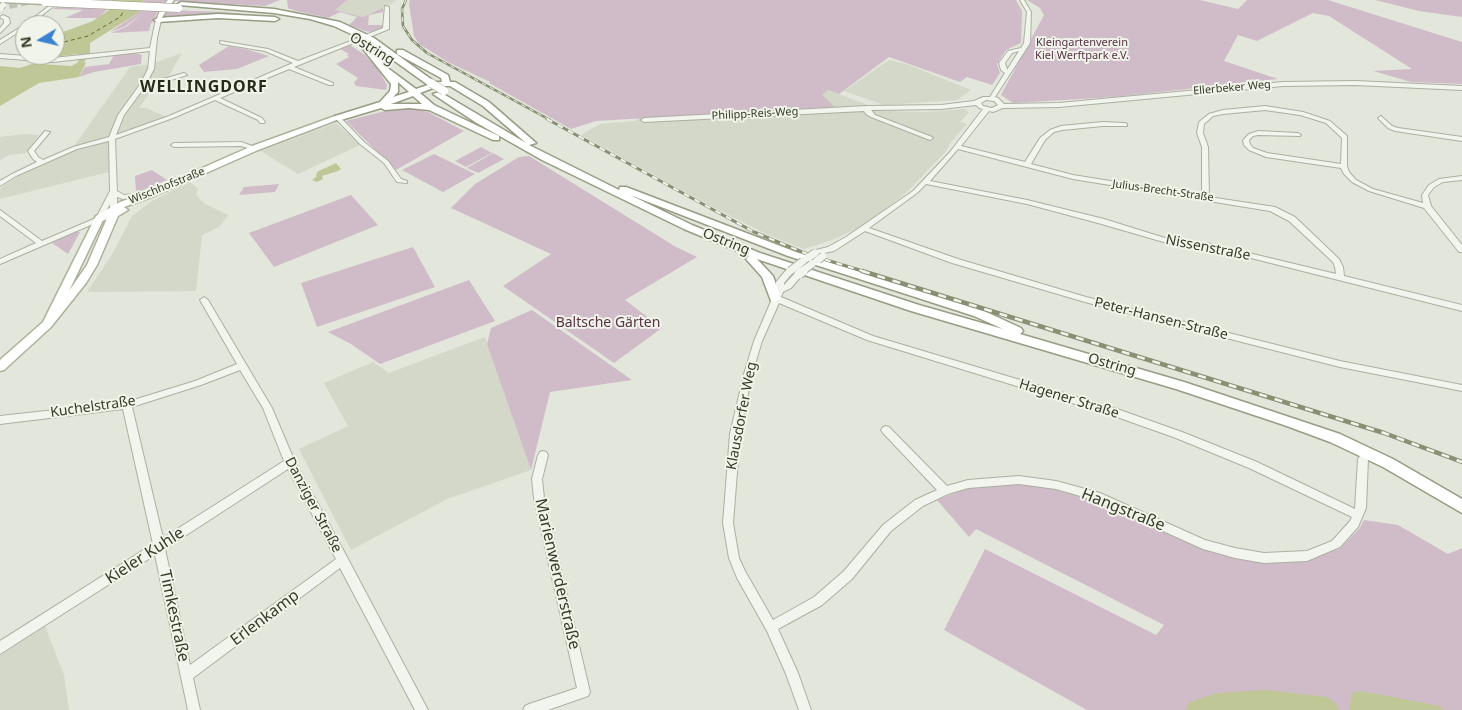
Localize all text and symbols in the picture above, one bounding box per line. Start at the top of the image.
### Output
north arrow [15,15,65,65]
street label: Ostring [347,29,397,69]
text: N [15,35,36,49]
park label: Kleingartenverein Kiel Werftpark e.V. [1035,36,1129,62]
district label: WELLINGDORF [139,77,269,97]
street label: Ellerbeker Weg [1193,78,1271,98]
street label: Philipp-Reis-Weg [711,105,799,123]
street label: Wischhofstraße [127,165,207,207]
street label: Julius-Brecht-Straße [1112,177,1214,205]
street label: Ostring [700,225,752,259]
street label: Nissenstraße [1164,232,1252,264]
street label: Peter-Hansen-Straße [1092,294,1230,344]
park label: Baltsche Gärten [556,315,660,331]
street label: Ostring [1086,350,1138,380]
street label: Klausdorfer Weg [723,361,761,471]
street label: Hagener Straße [1017,376,1121,422]
street label: Kuchelstraße [49,393,137,421]
street label: Danziger Straße [281,454,345,556]
street label: Hangstraße [1078,485,1168,535]
street label: Marienwerderstraße [530,497,584,651]
street label: Kieler Kuhle [102,523,188,589]
street label: Timkestraße [155,568,193,664]
street label: Erlenkamp [227,586,303,650]

